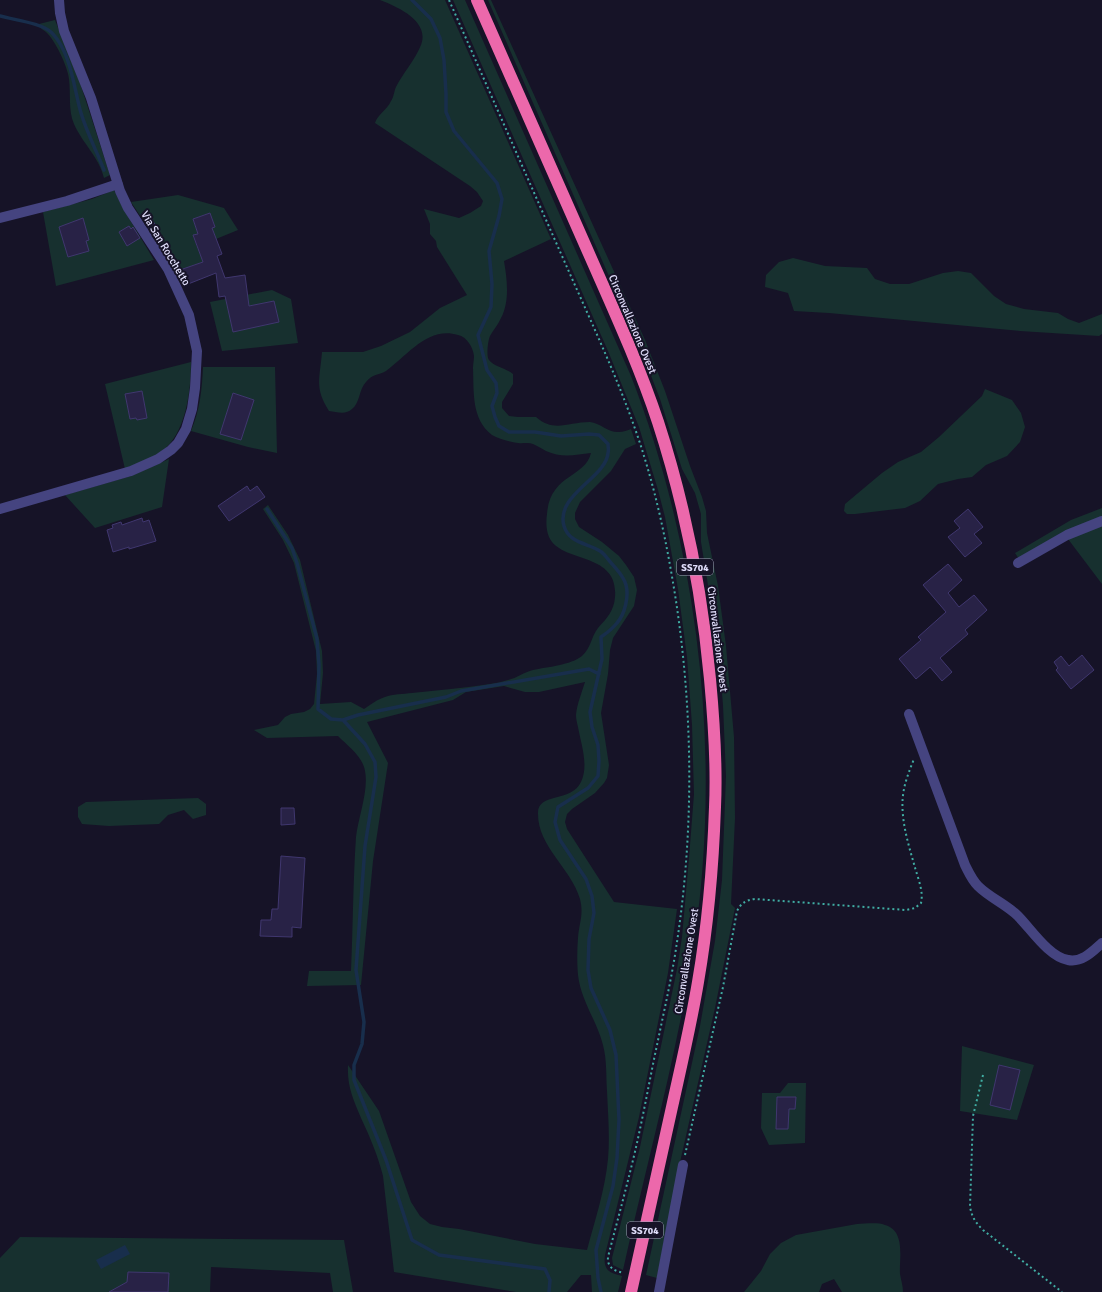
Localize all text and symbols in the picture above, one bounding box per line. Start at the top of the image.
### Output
street label: Via San Rocchetto [138,209,193,288]
street label: Circonvallazione Ovest [606,273,659,376]
road number: SS704 [677,559,713,575]
street label: Circonvallazione Ovest [705,585,730,693]
street label: Circonvallazione Ovest [672,907,701,1015]
road number: SS704 [627,1222,663,1238]

